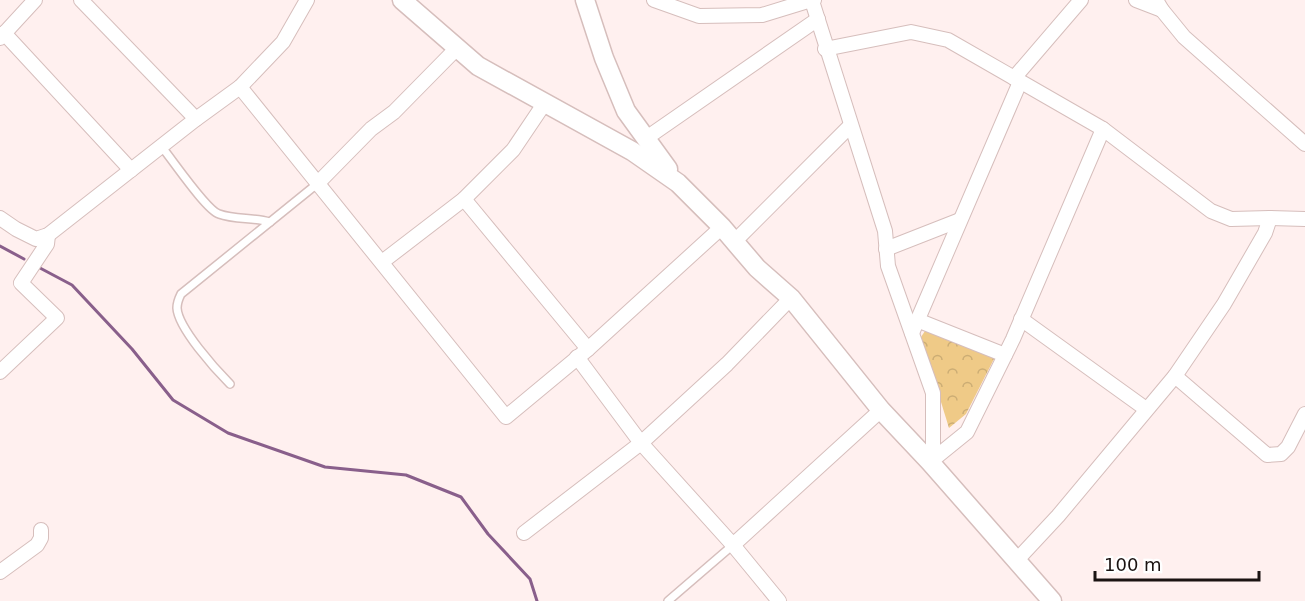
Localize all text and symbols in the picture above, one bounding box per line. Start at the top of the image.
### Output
scale bar [1095,544,1258,582]
text: 100 m [1104,554,1162,575]

